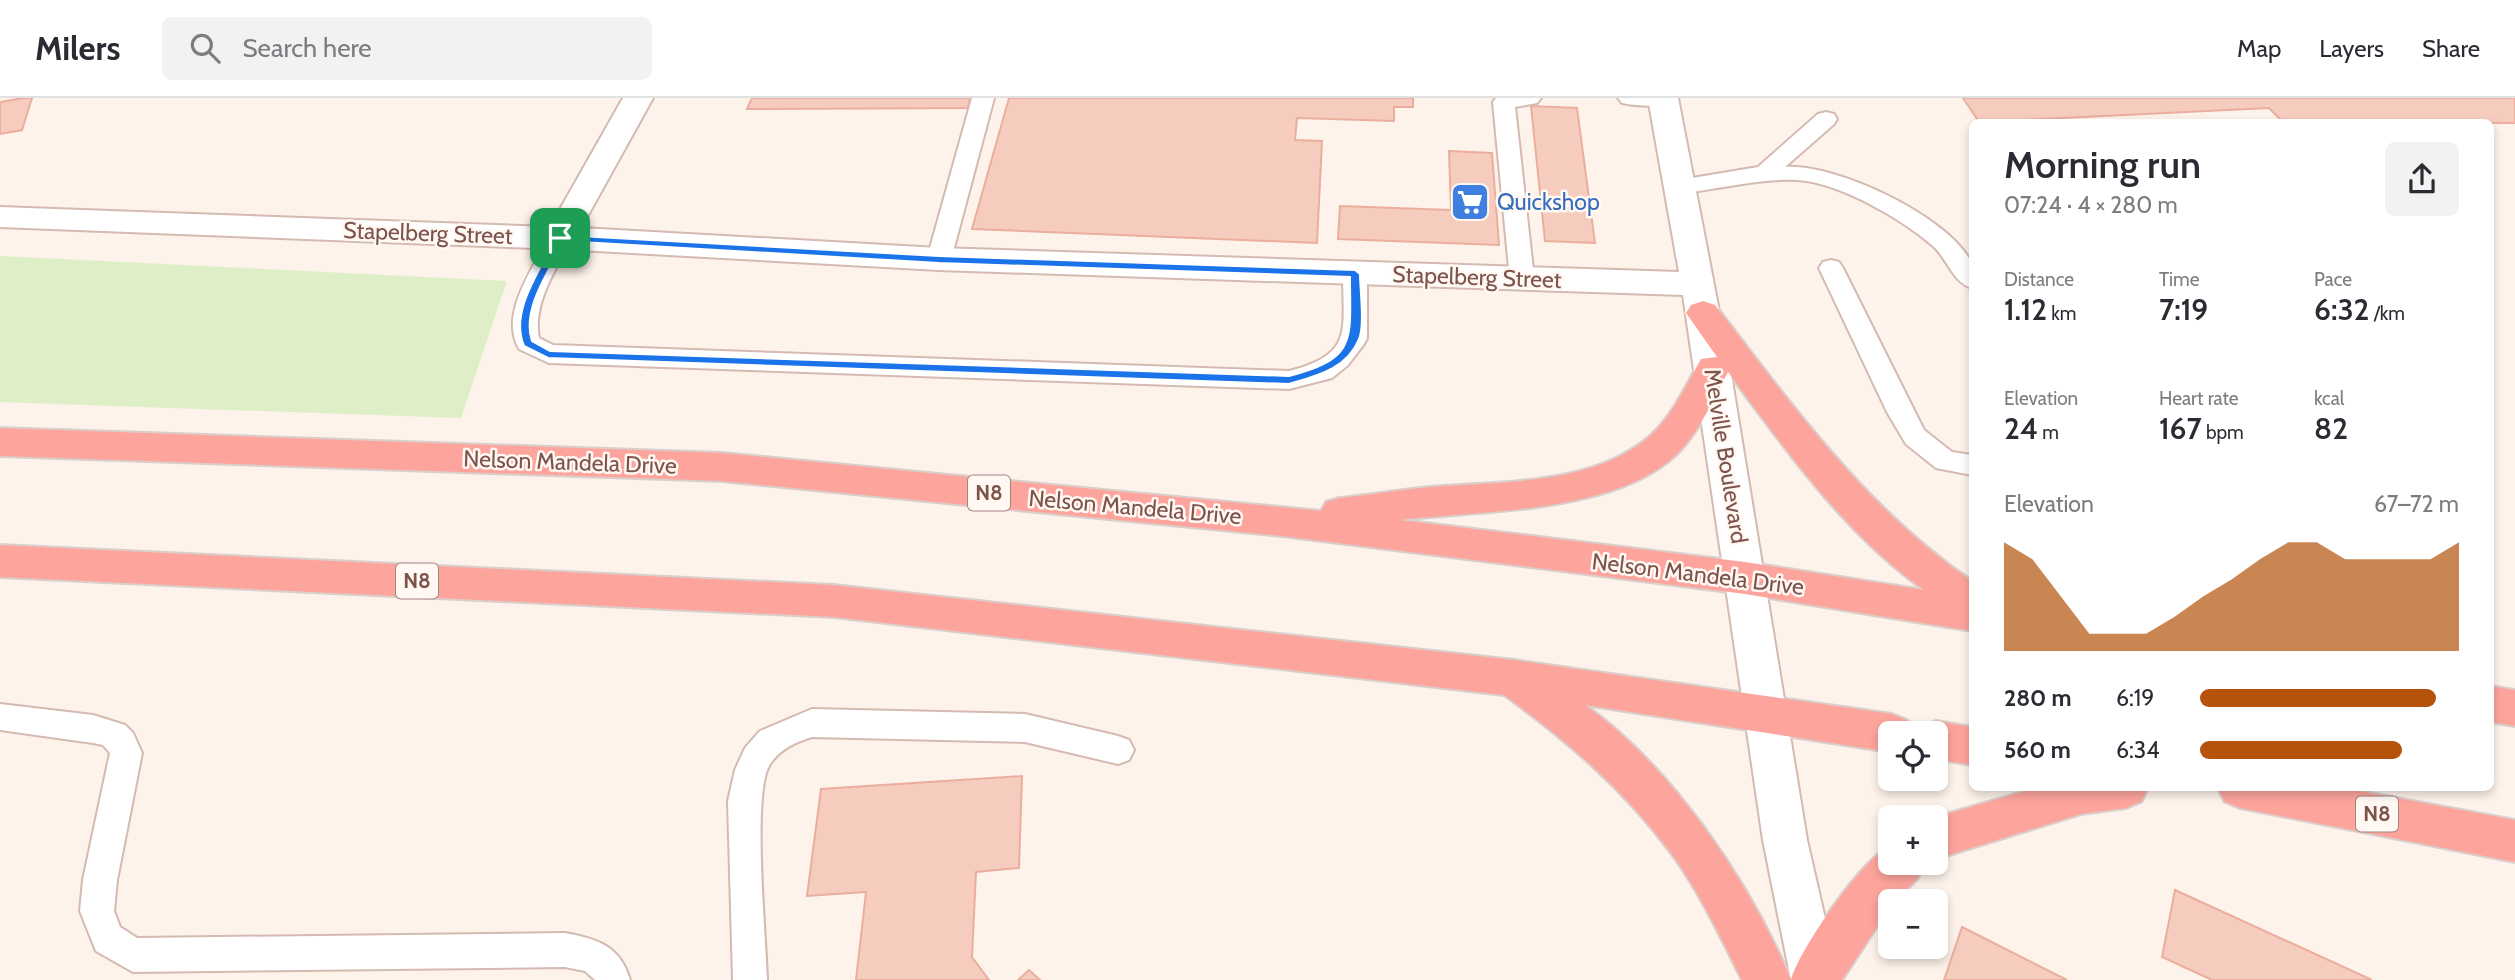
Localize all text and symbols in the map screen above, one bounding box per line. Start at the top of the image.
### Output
search box [162,17,652,80]
text: Milers [35,28,120,68]
icon: search [186,29,224,67]
text: Search here [242,32,372,64]
text: Map [2237,34,2281,63]
text: Layers [2319,34,2384,63]
text: Share [2422,34,2480,63]
text: Morning run [2004,141,2201,188]
button: share [2385,142,2459,216]
supermarket icon: Quickshop [1449,181,1491,223]
place label: Quickshop [1497,188,1600,216]
text: 07:24 · 4 × 280 m [2004,191,2178,219]
pin [530,208,590,268]
street label: Stapelberg Street [343,216,513,250]
icon: arrive [541,219,579,257]
street label: Stapelberg Street [1392,260,1562,294]
text: Distance [2004,268,2074,291]
text: Time [2159,268,2199,291]
text: Pace [2314,268,2352,291]
text: 1.12 [2004,291,2047,328]
text: 7:19 [2159,291,2208,328]
text: 6:32 [2314,291,2369,328]
text: km [2047,302,2077,325]
text: /km [2369,302,2405,325]
street label: Melville Boulevard [1698,367,1754,545]
text: Elevation [2004,387,2078,410]
text: Heart rate [2159,387,2239,410]
text: kcal [2314,387,2344,410]
text: 24 [2004,410,2038,447]
text: 167 [2159,410,2202,447]
text: 82 [2314,410,2348,447]
text: m [2038,421,2059,444]
text: bpm [2202,421,2244,444]
street label: Nelson Mandela Drive [463,444,677,480]
road number: N8 [968,476,1010,510]
street label: Nelson Mandela Drive [1027,484,1243,530]
text: Elevation [2004,490,2094,518]
text: 67–72 m [2374,490,2459,518]
street label: Nelson Mandela Drive [1590,547,1806,601]
road number: N8 [396,564,438,598]
text: 280 m [2004,684,2071,712]
text: 6:19 [2116,684,2154,712]
map controls [1878,721,1948,959]
button: locate [1878,721,1948,791]
text: 560 m [2004,736,2071,764]
text: 6:34 [2116,736,2160,764]
road number: N8 [2356,796,2398,832]
button: + [1878,805,1948,875]
button: − [1878,889,1948,959]

